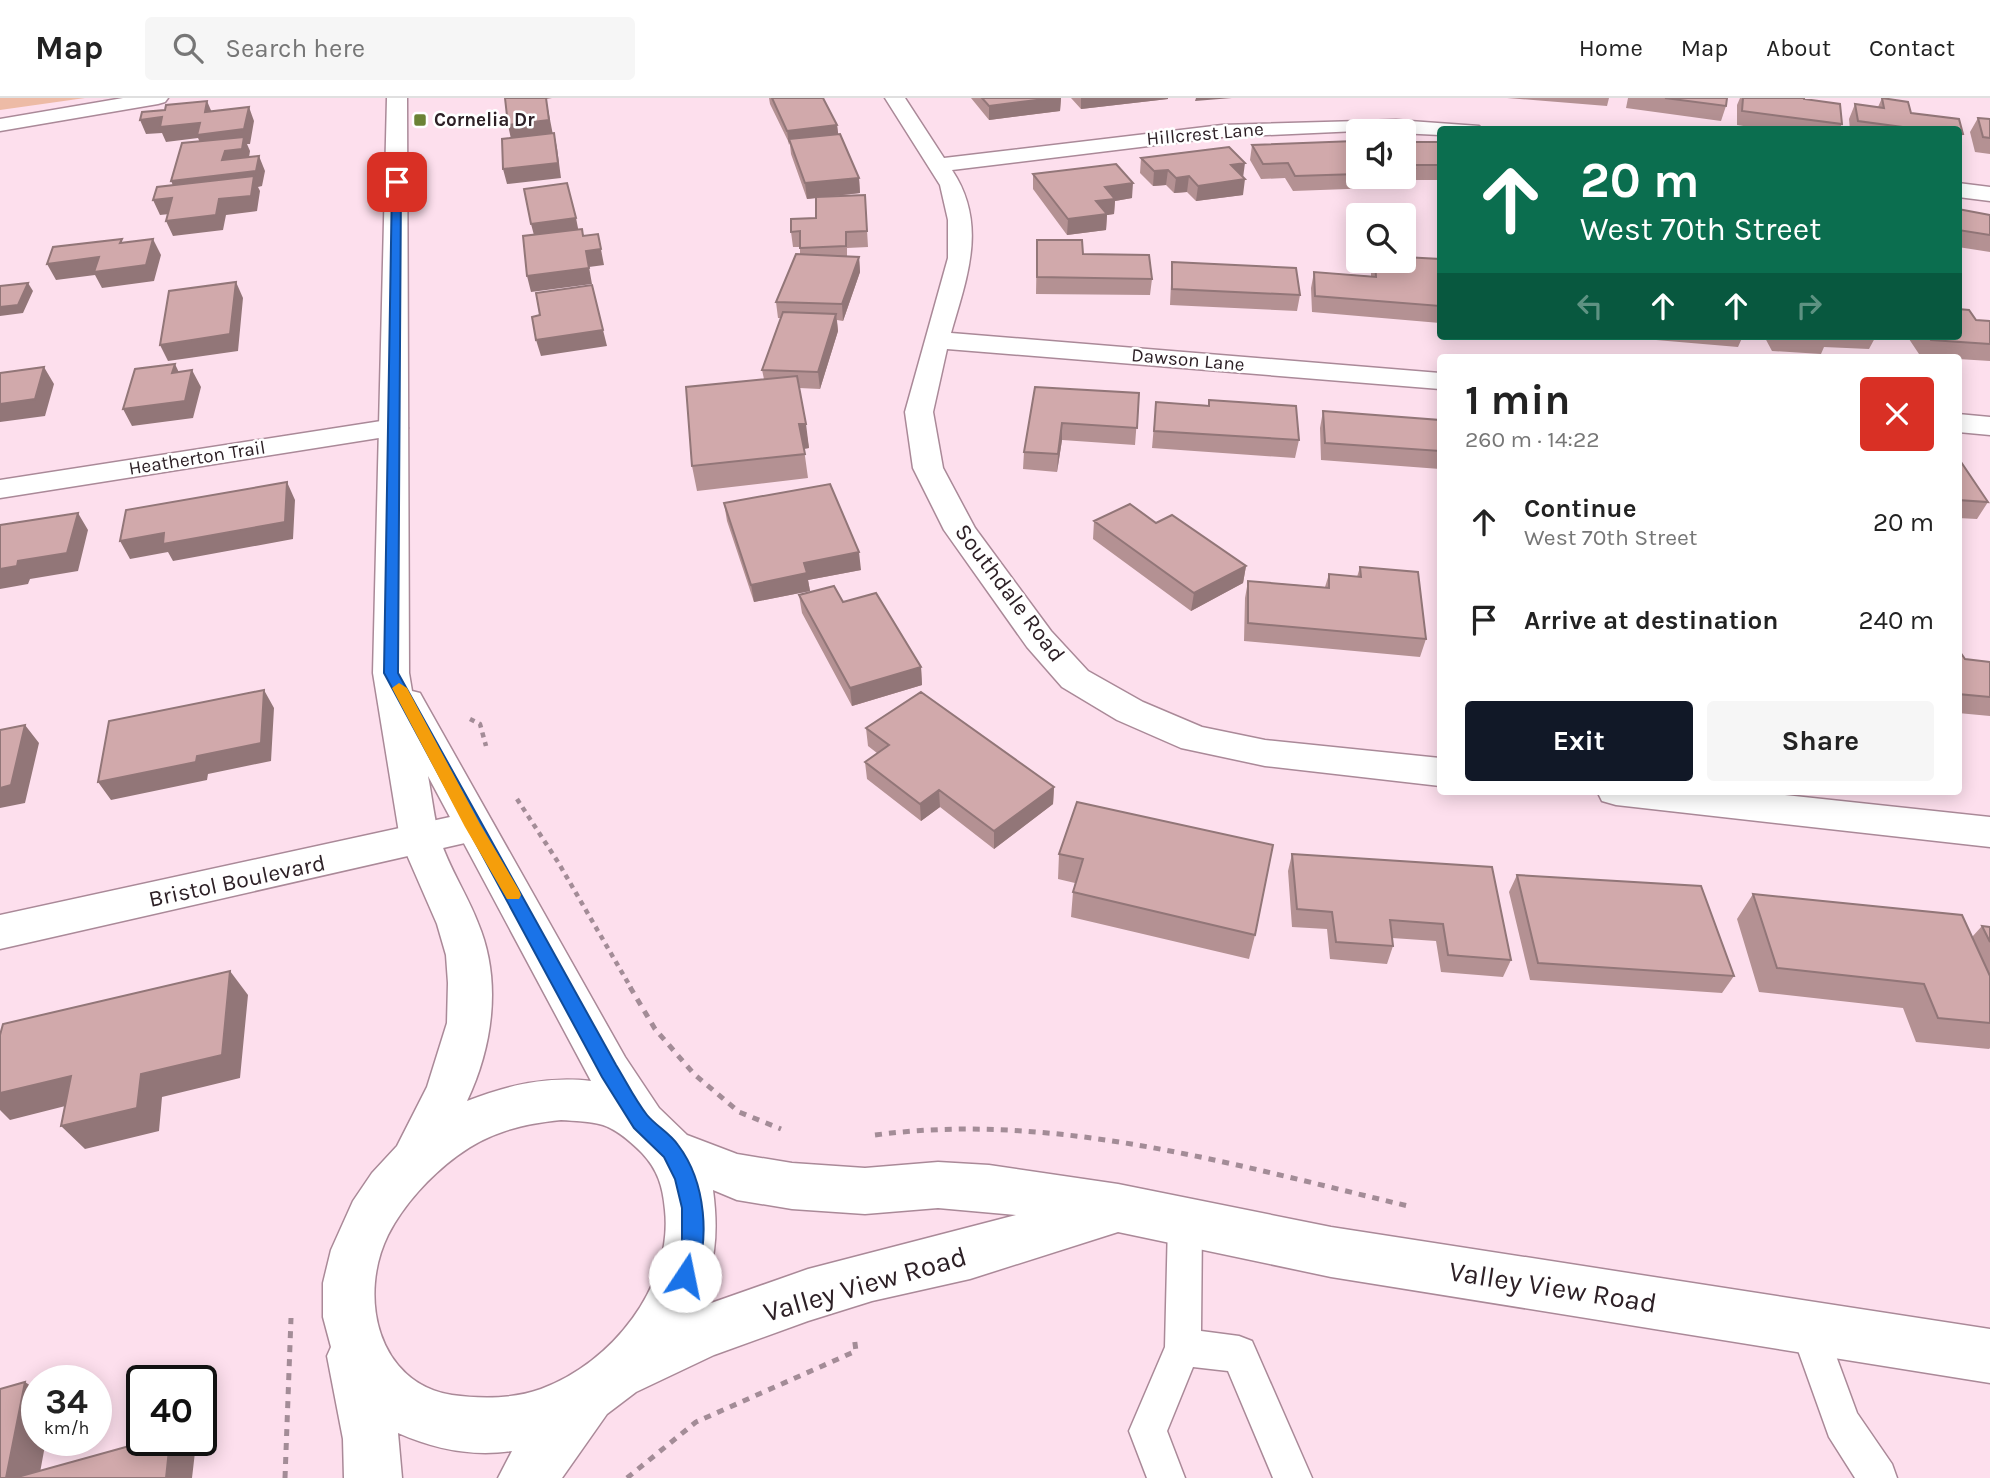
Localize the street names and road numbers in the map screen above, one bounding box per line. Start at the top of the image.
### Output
street label: Hillcrest Lane [1145,118,1265,150]
street label: Dawson Lane [1130,344,1246,376]
street label: Heatherton Trail [127,436,267,480]
street label: Southdale Road [949,519,1071,667]
street label: Bristol Boulevard [146,849,328,913]
street label: Valley View Road [760,1239,970,1329]
street label: Valley View Road [1447,1254,1659,1320]

